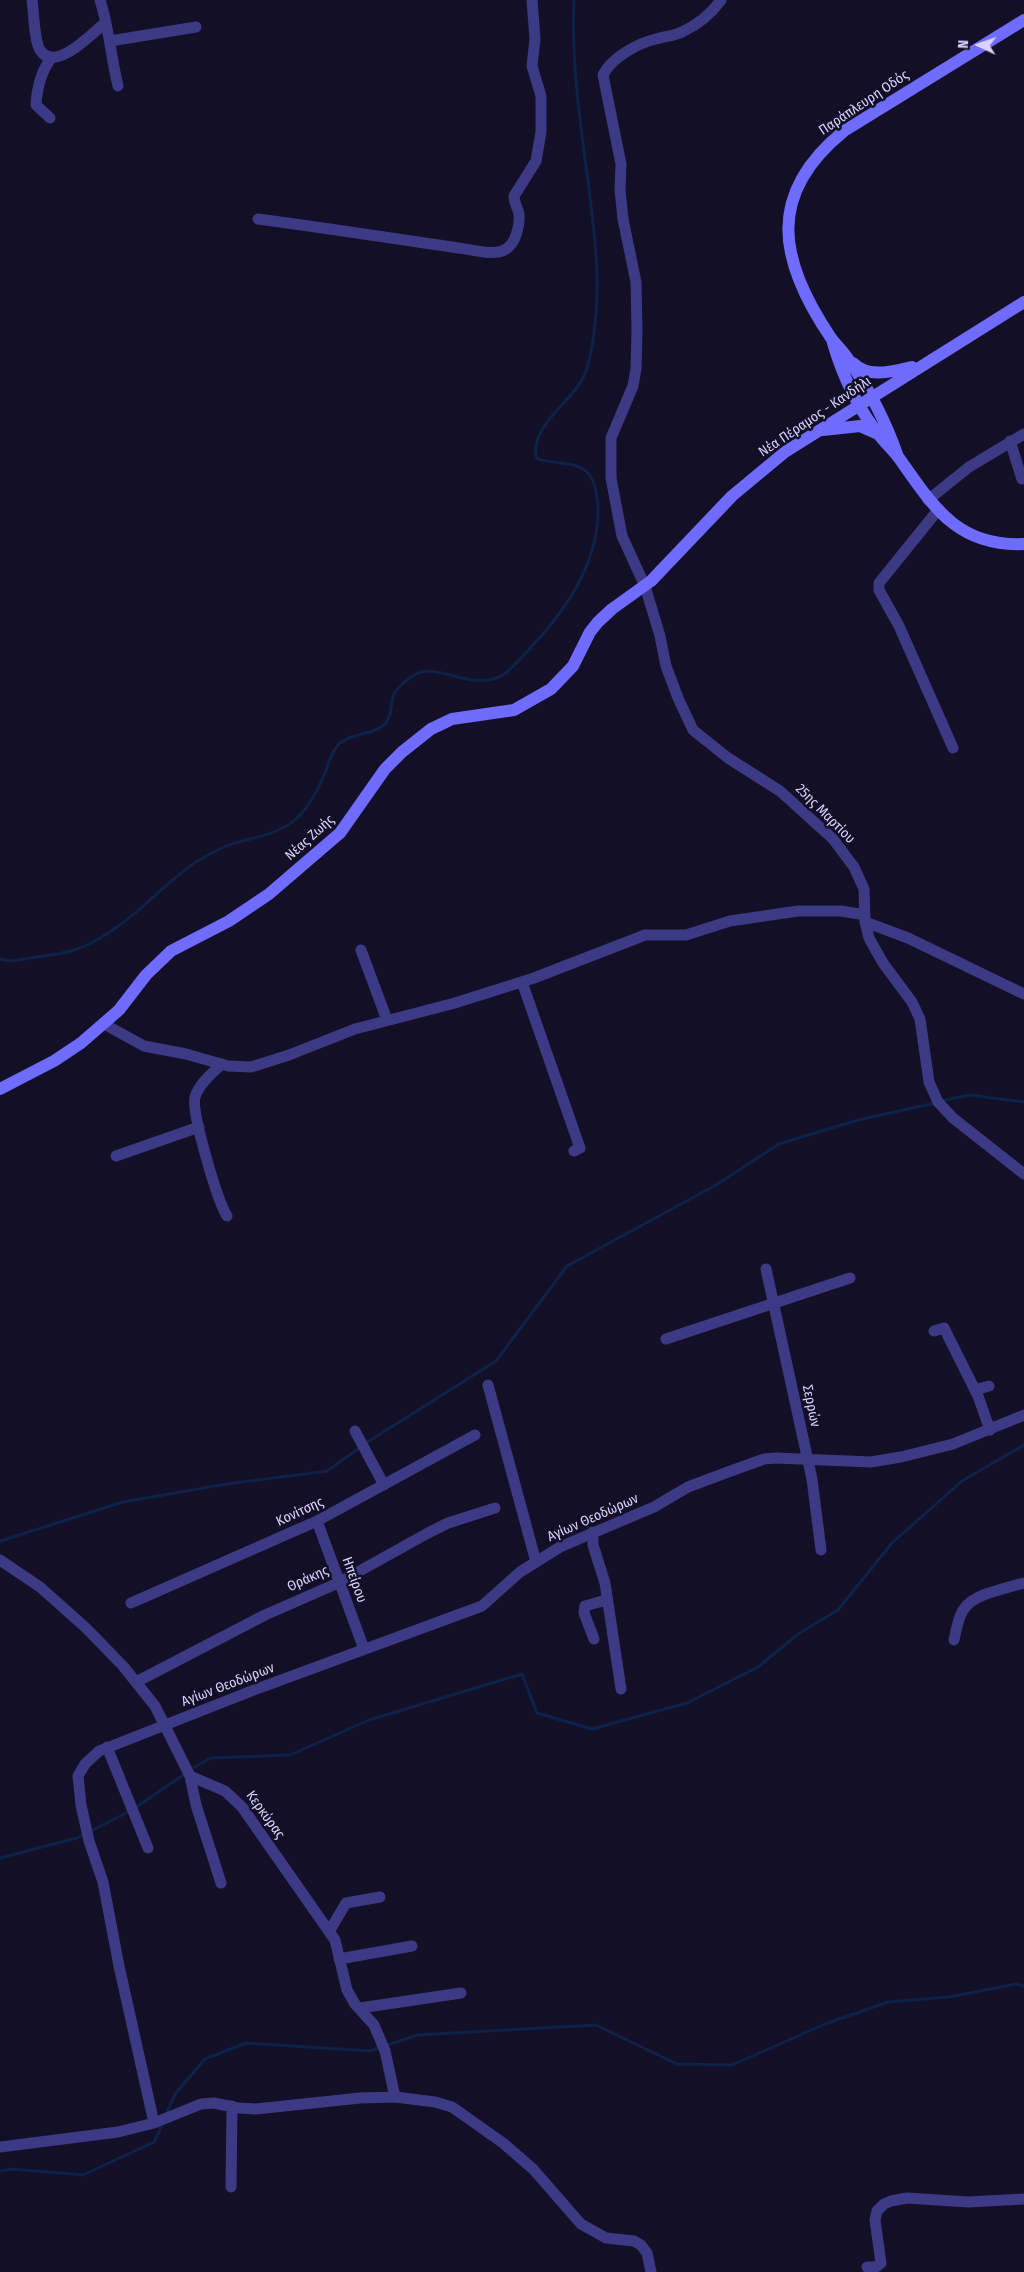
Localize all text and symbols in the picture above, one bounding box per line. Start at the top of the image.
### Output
north arrow [954,20,1004,70]
text: N [955,40,972,49]
street label: Παράπλευρη Οδός [816,67,912,139]
street label: Νέα Πέραμος - Κανδήλι [756,373,874,461]
street label: 25ης Μαρτίου [792,781,858,847]
street label: Νέας Ζωής [282,812,338,864]
street label: Σερρών [798,1383,824,1429]
street label: Αγίων Θεοδώρων [545,1490,641,1546]
street label: Κονίτσης [274,1494,326,1530]
street label: Ηπείρου [338,1555,370,1605]
street label: Θράκης [285,1562,331,1596]
street label: Αγίων Θεοδώρων [179,1660,277,1710]
street label: Κερκύρας [242,1788,288,1842]

